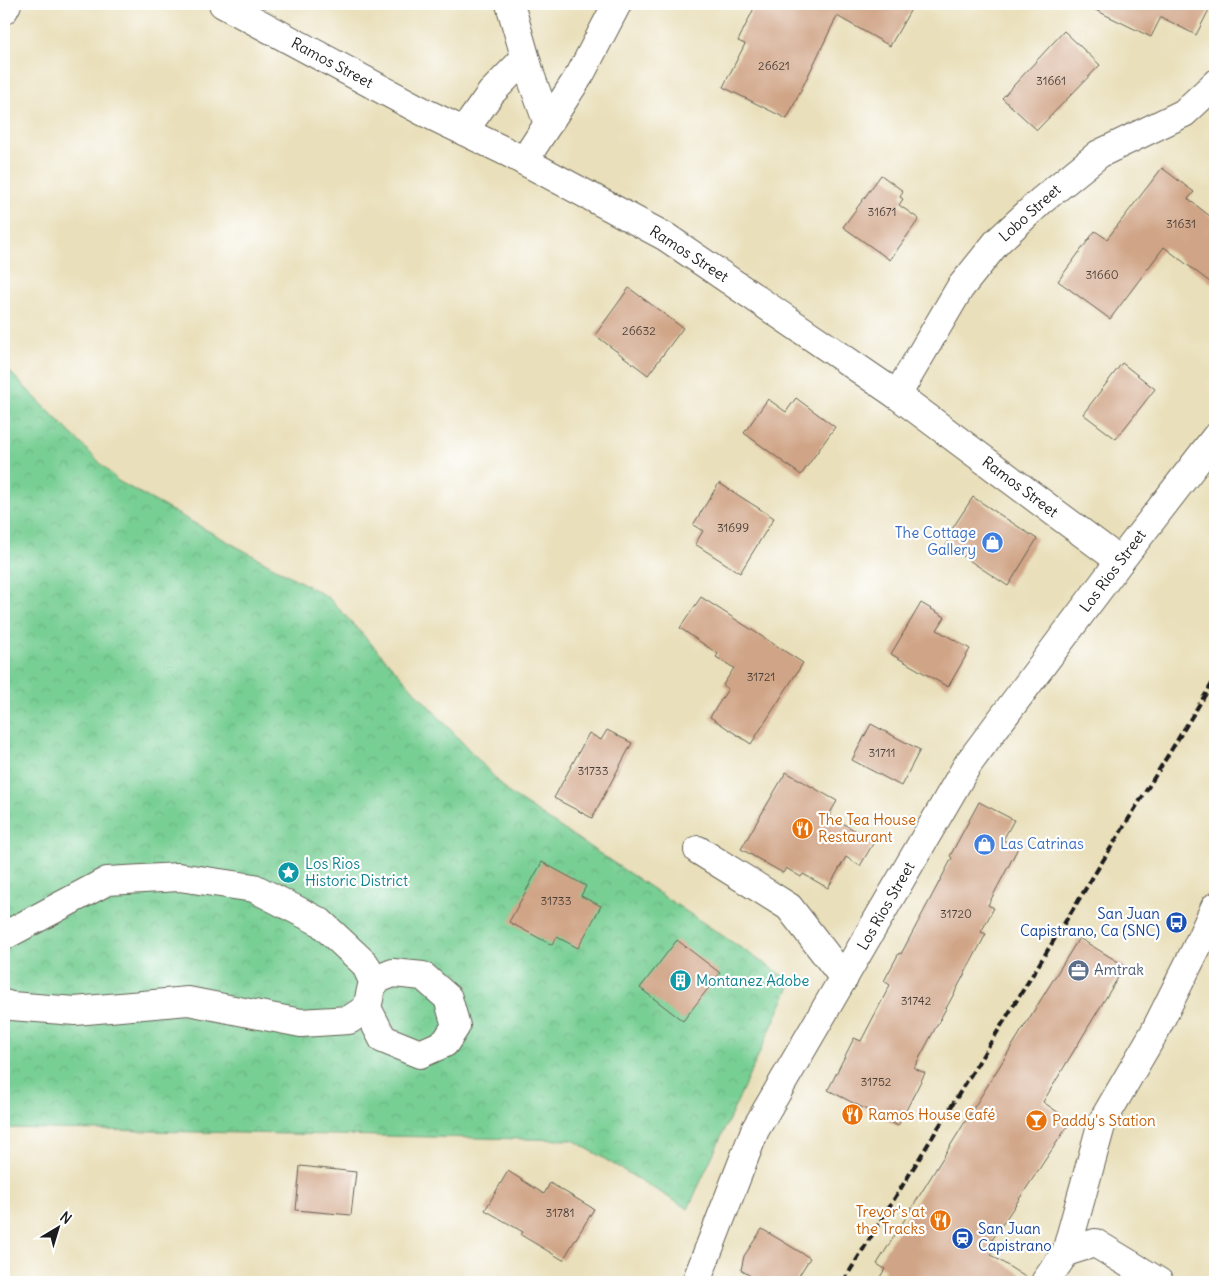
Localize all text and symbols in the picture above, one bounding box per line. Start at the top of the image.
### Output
street label: Ramos Street [288,33,376,92]
house number: 26621 [758,58,790,73]
house number: 31661 [1036,73,1066,88]
street label: Lobo Street [995,180,1065,245]
house number: 31671 [867,204,897,219]
house number: 31631 [1166,216,1196,231]
street label: Ramos Street [646,221,732,286]
house number: 31660 [1085,267,1119,282]
house number: 26632 [622,323,656,338]
street label: Ramos Street [979,452,1062,521]
house number: 31699 [717,520,749,535]
place label: The Cottage Gallery [895,523,976,559]
street label: Los Rios Street [1075,526,1150,616]
shop icon: The Cottage Gallery [980,530,1004,554]
house number: 31721 [747,669,775,684]
house number: 31711 [869,745,895,760]
house number: 31733 [578,763,609,778]
place label: The Tea House Restaurant [818,810,916,846]
restaurant icon: The Tea House Restaurant [790,817,814,841]
shop icon: Las Catrinas [972,832,996,856]
place label: Las Catrinas [1000,834,1084,853]
place label: Los Rios Historic District [305,854,408,890]
street label: Los Rios Street [853,858,918,953]
place icon: Los Rios Historic District [277,861,301,885]
house number: 31733 [541,893,572,908]
place label: San Juan Capistrano, Ca (SNC) [1020,904,1160,940]
house number: 31720 [940,906,972,921]
bus stop icon: San Juan Capistrano, Ca (SNC) [1164,911,1188,935]
office icon: Amtrak [1066,958,1090,982]
place label: Amtrak [1094,960,1144,979]
building icon: Montanez Adobe [668,969,692,993]
place label: Montanez Adobe [696,971,809,990]
house number: 31742 [901,993,932,1008]
house number: 31752 [861,1074,892,1089]
restaurant icon: Ramos House Café [840,1103,864,1127]
place label: Ramos House Café [868,1105,995,1124]
bar icon: Paddy's Station [1024,1109,1048,1133]
place label: Paddy's Station [1052,1111,1156,1130]
place label: Trevor's at the Tracks [856,1202,925,1238]
north arrow [32,1204,82,1254]
house number: 31781 [545,1205,575,1220]
text: N [57,1208,75,1228]
restaurant icon: Trevor's at the Tracks [929,1209,953,1233]
place label: San Juan Capistrano [978,1219,1052,1255]
station icon: San Juan Capistrano [950,1226,974,1250]

